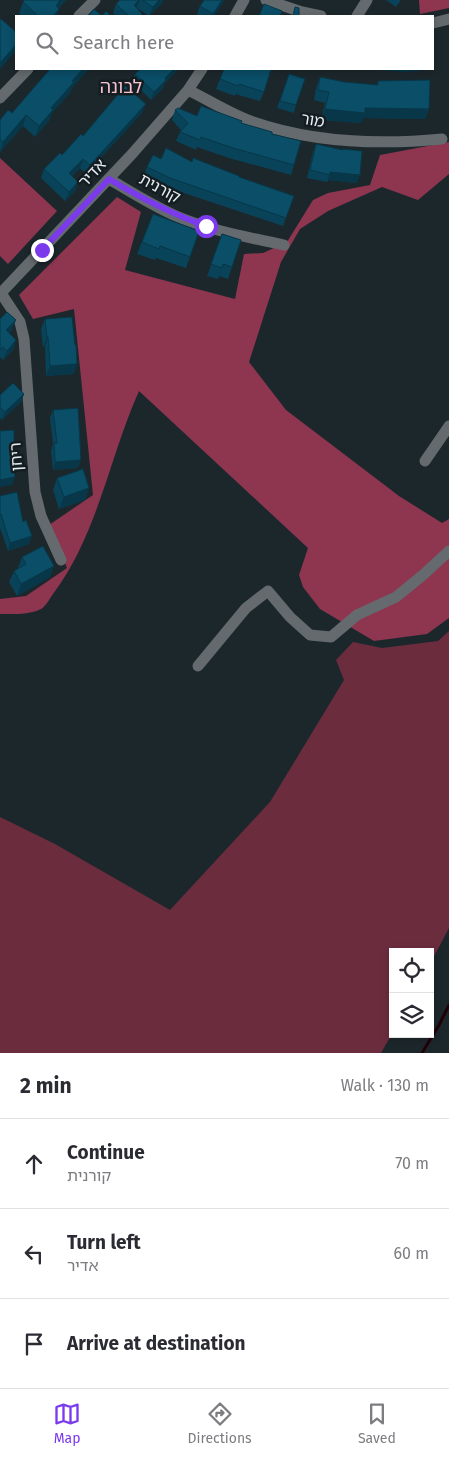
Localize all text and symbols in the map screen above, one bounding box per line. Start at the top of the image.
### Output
search box [15,15,434,70]
icon: search [33,29,61,57]
text: Search here [73,31,174,54]
district label: לבונה [100,76,142,98]
street label: מור [300,109,326,131]
street label: אדיר [74,155,110,191]
street label: קורנית [136,169,184,207]
route start [195,215,218,238]
route end [31,239,54,262]
street label: ריחן [6,442,26,472]
map controls [389,948,434,1038]
button: locate [389,948,434,993]
button: layers [389,993,434,1038]
text: 2 min [20,1073,72,1099]
text: Walk · 130 m [341,1076,429,1095]
text: Continue [67,1141,145,1164]
icon: ahead [20,1150,48,1178]
text: 70 m [395,1154,429,1173]
text: קורנית [67,1166,111,1185]
text: Turn left [67,1231,141,1254]
icon: left [20,1240,48,1268]
text: 60 m [394,1244,429,1263]
text: אדיר [67,1256,99,1275]
icon: arrive [20,1330,48,1358]
text: Arrive at destination [67,1332,246,1355]
tab: Map [53,1400,81,1447]
tab: Directions [187,1400,252,1447]
tab: Saved [358,1400,396,1447]

